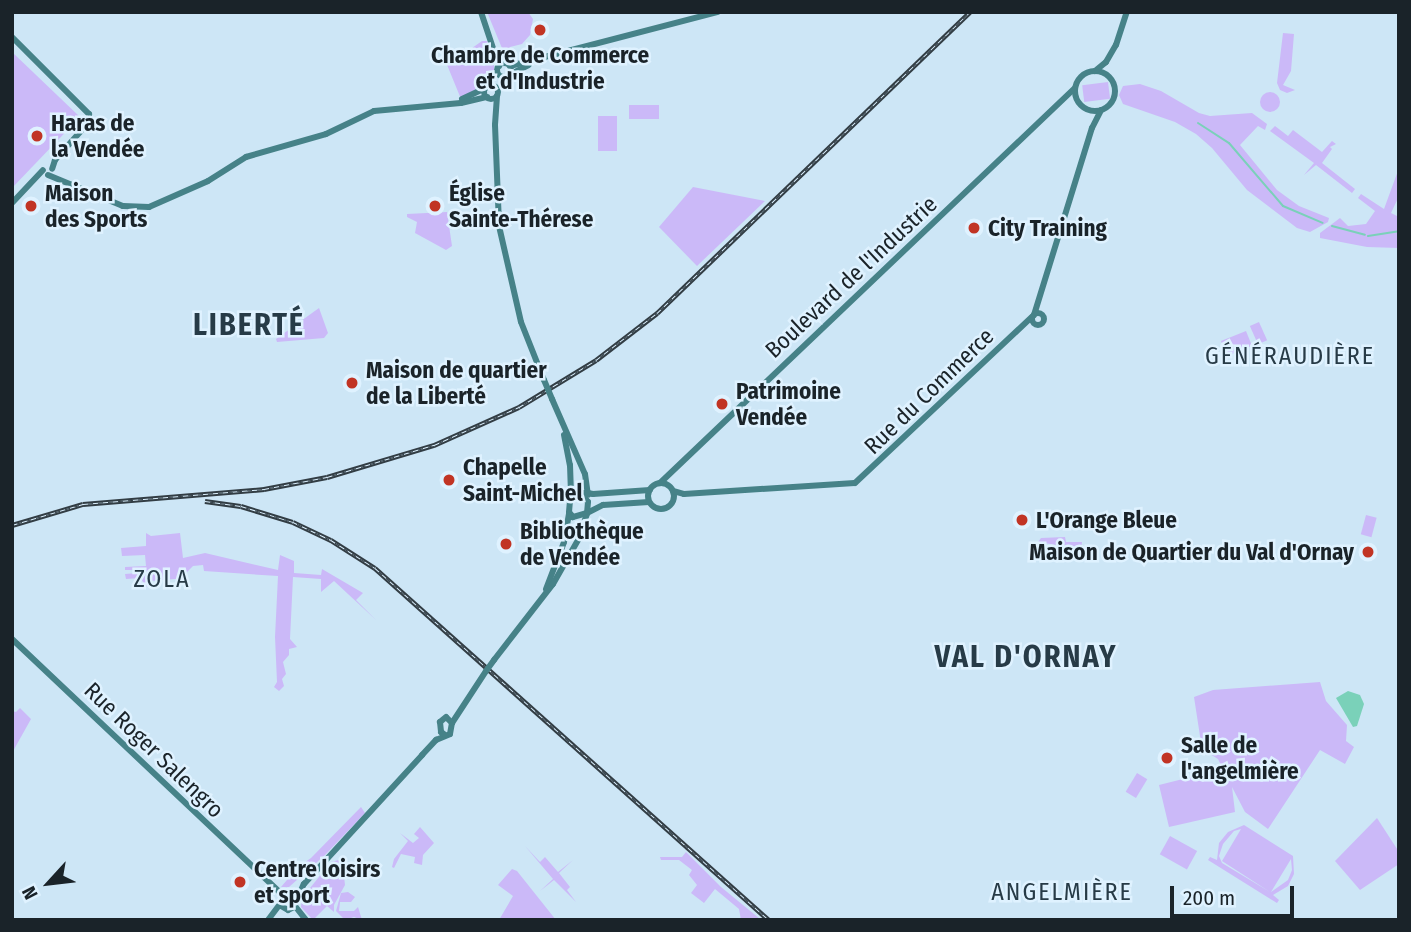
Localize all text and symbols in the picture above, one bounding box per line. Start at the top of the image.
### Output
marker: Chambre de Commerce et d'Industrie [532,22,548,38]
place label: Chambre de Commerce et d'Industrie [431,41,649,95]
place label: Haras de la Vendée [51,109,144,163]
marker: Haras de la Vendée [29,128,45,144]
place label: Maison des Sports [45,179,147,233]
place label: Église Sainte-Thérese [449,179,593,233]
street label: Boulevard de l'Industrie [759,190,943,364]
marker: Maison des Sports [23,198,39,214]
marker: Église Sainte-Thérese [427,198,443,214]
place label: City Training [988,214,1107,242]
marker: City Training [966,220,982,236]
district label: LIBERTÉ [194,307,304,343]
street label: Rue du Commerce [859,322,999,460]
district label: GÉNÉRAUDIÈRE [1206,343,1374,371]
place label: Maison de quartier de la Liberté [366,356,547,410]
marker: Maison de quartier de la Liberté [344,375,360,391]
place label: Patrimoine Vendée [736,377,841,431]
marker: Patrimoine Vendée [714,396,730,412]
place label: Chapelle Saint-Michel [463,453,583,507]
marker: Chapelle Saint-Michel [441,472,457,488]
place label: L'Orange Bleue [1036,506,1177,534]
marker: L'Orange Bleue [1014,512,1030,528]
place label: Bibliothèque de Vendée [520,517,644,571]
marker: Bibliothèque de Vendée [498,536,514,552]
place label: Maison de Quartier du Val d'Ornay [1029,538,1354,566]
marker: Maison de Quartier du Val d'Ornay [1360,544,1376,560]
district label: ZOLA [134,566,190,594]
district label: VAL D'ORNAY [936,639,1116,675]
street label: Rue Roger Salengro [79,677,229,823]
place label: Salle de l'angelmière [1181,731,1299,785]
marker: Salle de l'angelmière [1159,750,1175,766]
north arrow [14,848,84,918]
place label: Centre loisirs et sport [254,855,380,909]
scale bar [1173,872,1297,916]
marker: Centre loisirs et sport [232,874,248,890]
district label: ANGELMIÈRE [992,879,1132,907]
text: N [17,882,43,903]
text: 200 m [1183,885,1235,911]

